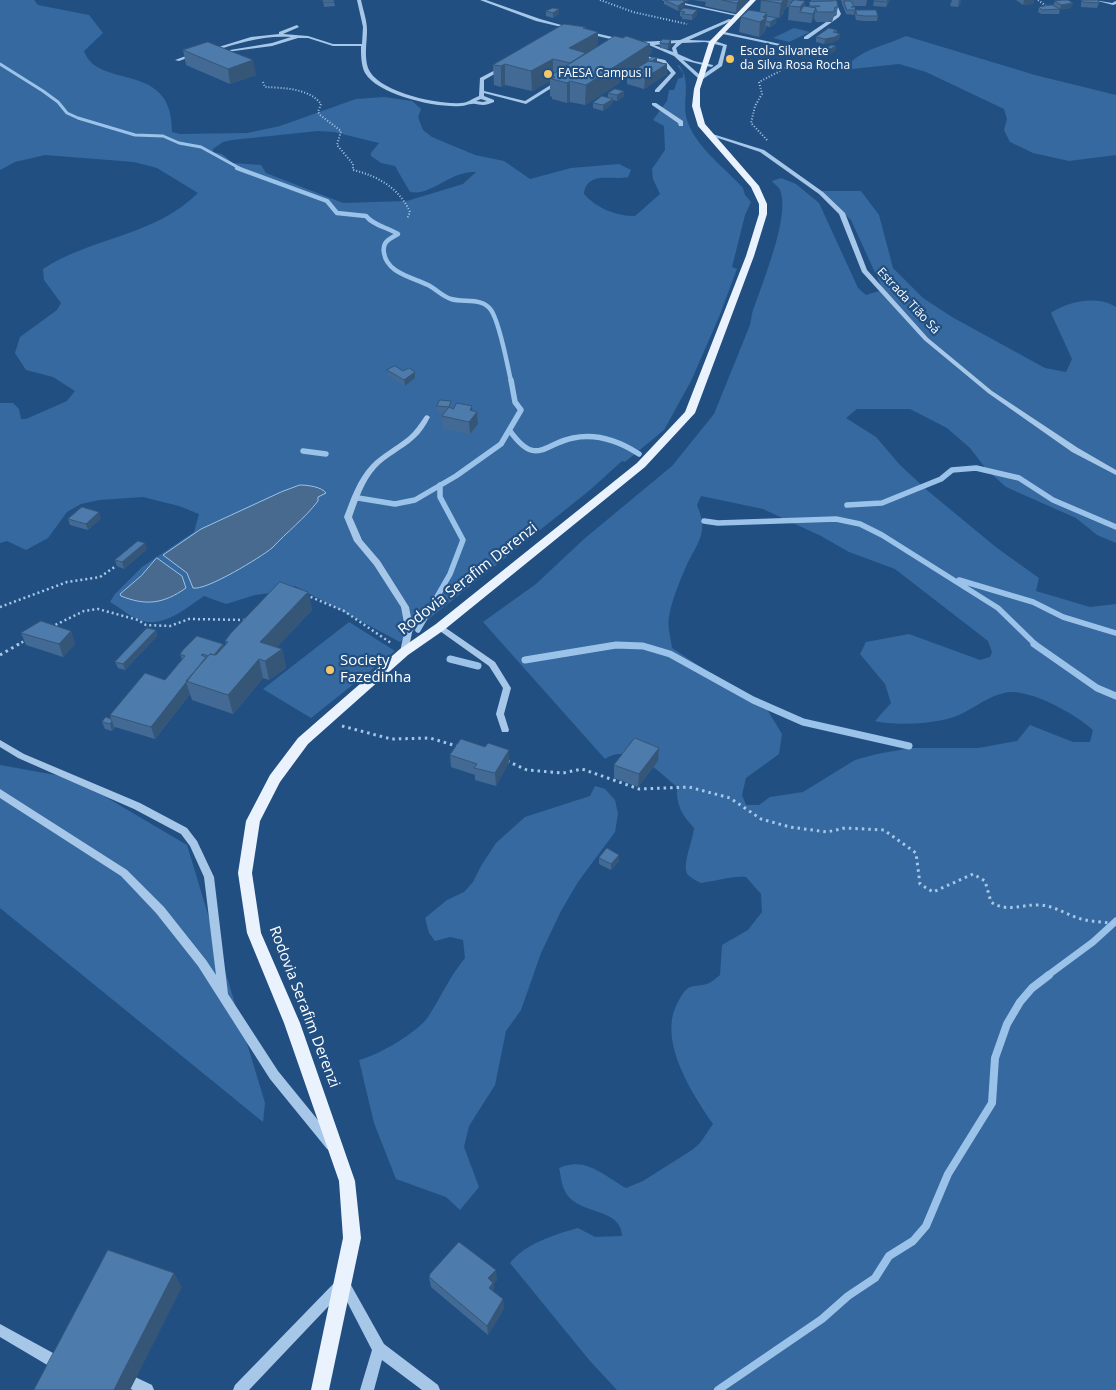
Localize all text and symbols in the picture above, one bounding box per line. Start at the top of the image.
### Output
place label: Escola Silvanete da Silva Rosa Rocha [740,45,850,73]
marker: Escola Silvanete da Silva Rosa Rocha [724,53,736,65]
place label: FAESA Campus II [558,67,651,81]
marker: FAESA Campus II [542,68,554,80]
street label: Estrada Tião Sá [874,265,942,337]
street label: Rodovia Serafim Derenzi [395,519,541,639]
place label: Society Fazedinha [340,652,411,687]
marker: Society Fazedinha [324,664,336,676]
street label: Rodovia Serafim Derenzi [265,924,343,1090]

